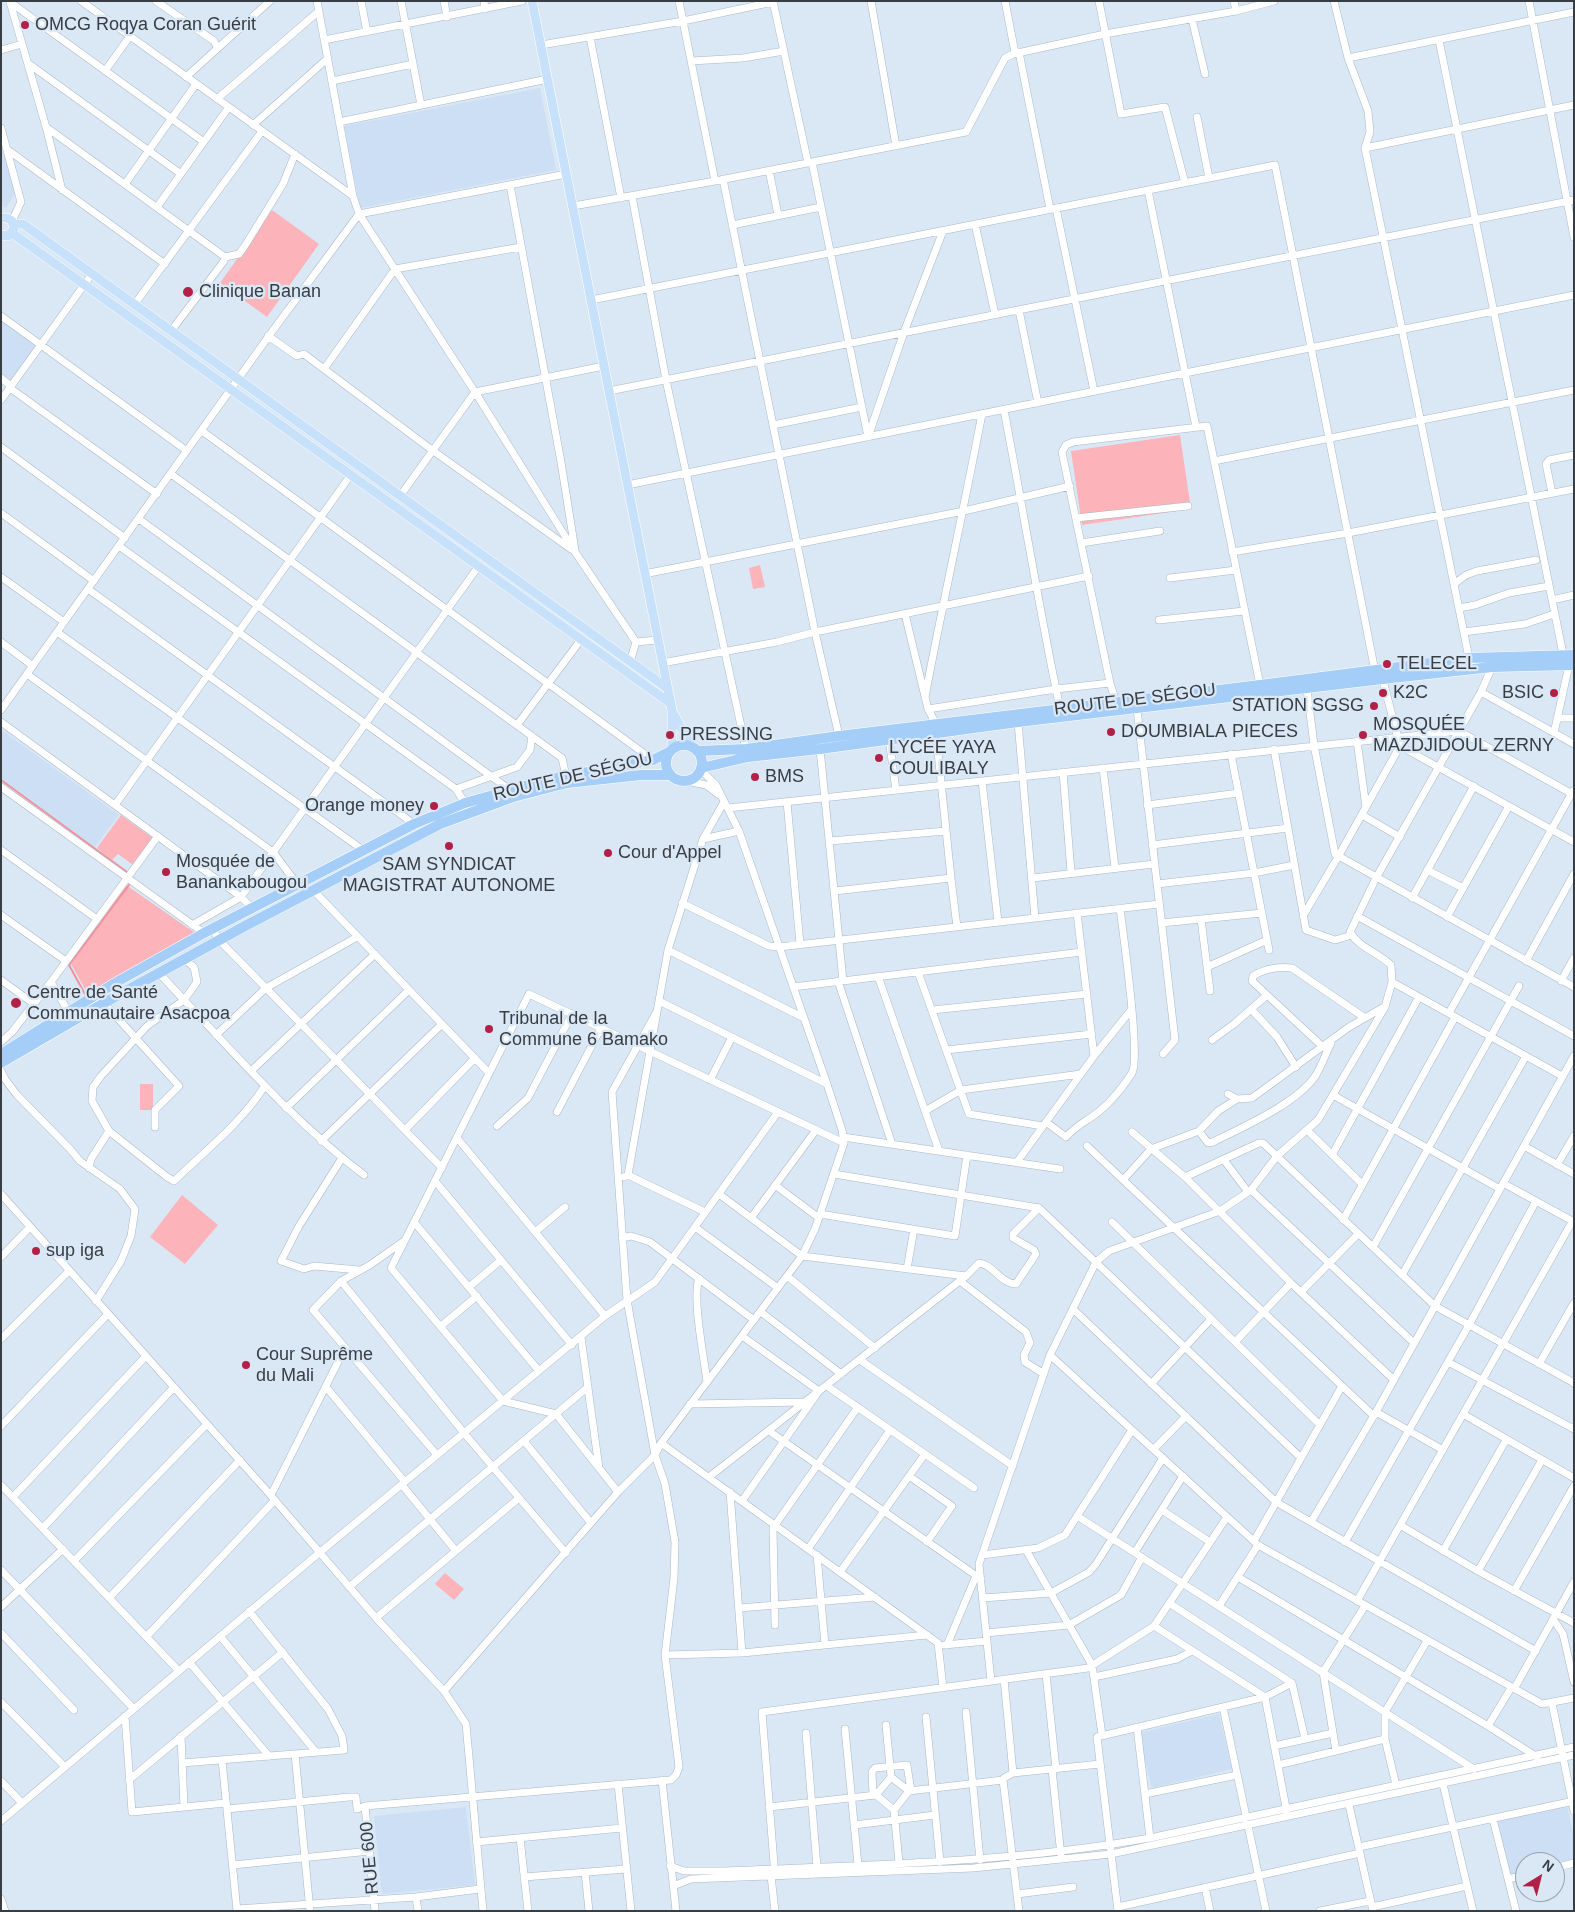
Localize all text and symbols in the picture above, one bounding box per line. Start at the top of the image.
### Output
place label: OMCG Roqya Coran Guérit [35,14,256,36]
marker: OMCG Roqya Coran Guérit [19,19,31,31]
place label: Clinique Banan [199,281,321,303]
marker: Clinique Banan [181,285,195,299]
place label: TELECEL [1397,653,1477,675]
marker: TELECEL [1381,658,1393,670]
street label: ROUTE DE SÉGOU [1053,679,1217,721]
place label: K2C [1393,682,1428,704]
place label: BSIC [1502,682,1544,704]
marker: K2C [1377,687,1389,699]
marker: BSIC [1548,687,1560,699]
place label: STATION SGSG [1232,695,1364,717]
marker: STATION SGSG [1368,700,1380,712]
place label: MOSQUÉE MAZDJIDOUL ZERNY [1373,714,1554,756]
place label: DOUMBIALA PIECES [1121,721,1298,743]
place label: PRESSING [680,724,773,746]
marker: DOUMBIALA PIECES [1105,726,1117,738]
marker: PRESSING [664,729,676,741]
marker: MOSQUÉE MAZDJIDOUL ZERNY [1357,729,1369,741]
place label: LYCÉE YAYA COULIBALY [889,737,996,780]
street label: ROUTE DE SÉGOU [491,748,655,806]
marker: LYCÉE YAYA COULIBALY [873,752,885,764]
place label: BMS [765,766,804,788]
marker: BMS [749,771,761,783]
place label: Orange money [305,795,424,817]
marker: Orange money [428,800,440,812]
marker: SAM SYNDICAT MAGISTRAT AUTONOME [443,840,455,852]
place label: Cour d'Appel [618,842,721,864]
marker: Cour d'Appel [602,847,614,859]
place label: Mosquée de Banankabougou [176,851,307,894]
place label: SAM SYNDICAT MAGISTRAT AUTONOME [343,854,555,896]
marker: Mosquée de Banankabougou [160,866,172,878]
place label: Centre de Santé Communautaire Asacpoa [27,982,230,1024]
marker: Centre de Santé Communautaire Asacpoa [9,996,23,1010]
place label: Tribunal de la Commune 6 Bamako [499,1008,668,1050]
marker: Tribunal de la Commune 6 Bamako [483,1023,495,1035]
place label: sup iga [46,1240,104,1262]
marker: sup iga [30,1245,42,1257]
place label: Cour Suprême du Mali [256,1344,373,1386]
marker: Cour Suprême du Mali [240,1359,252,1371]
street label: RUE 600 [356,1821,384,1895]
north arrow [1515,1852,1565,1902]
text: N [1539,1856,1557,1875]

